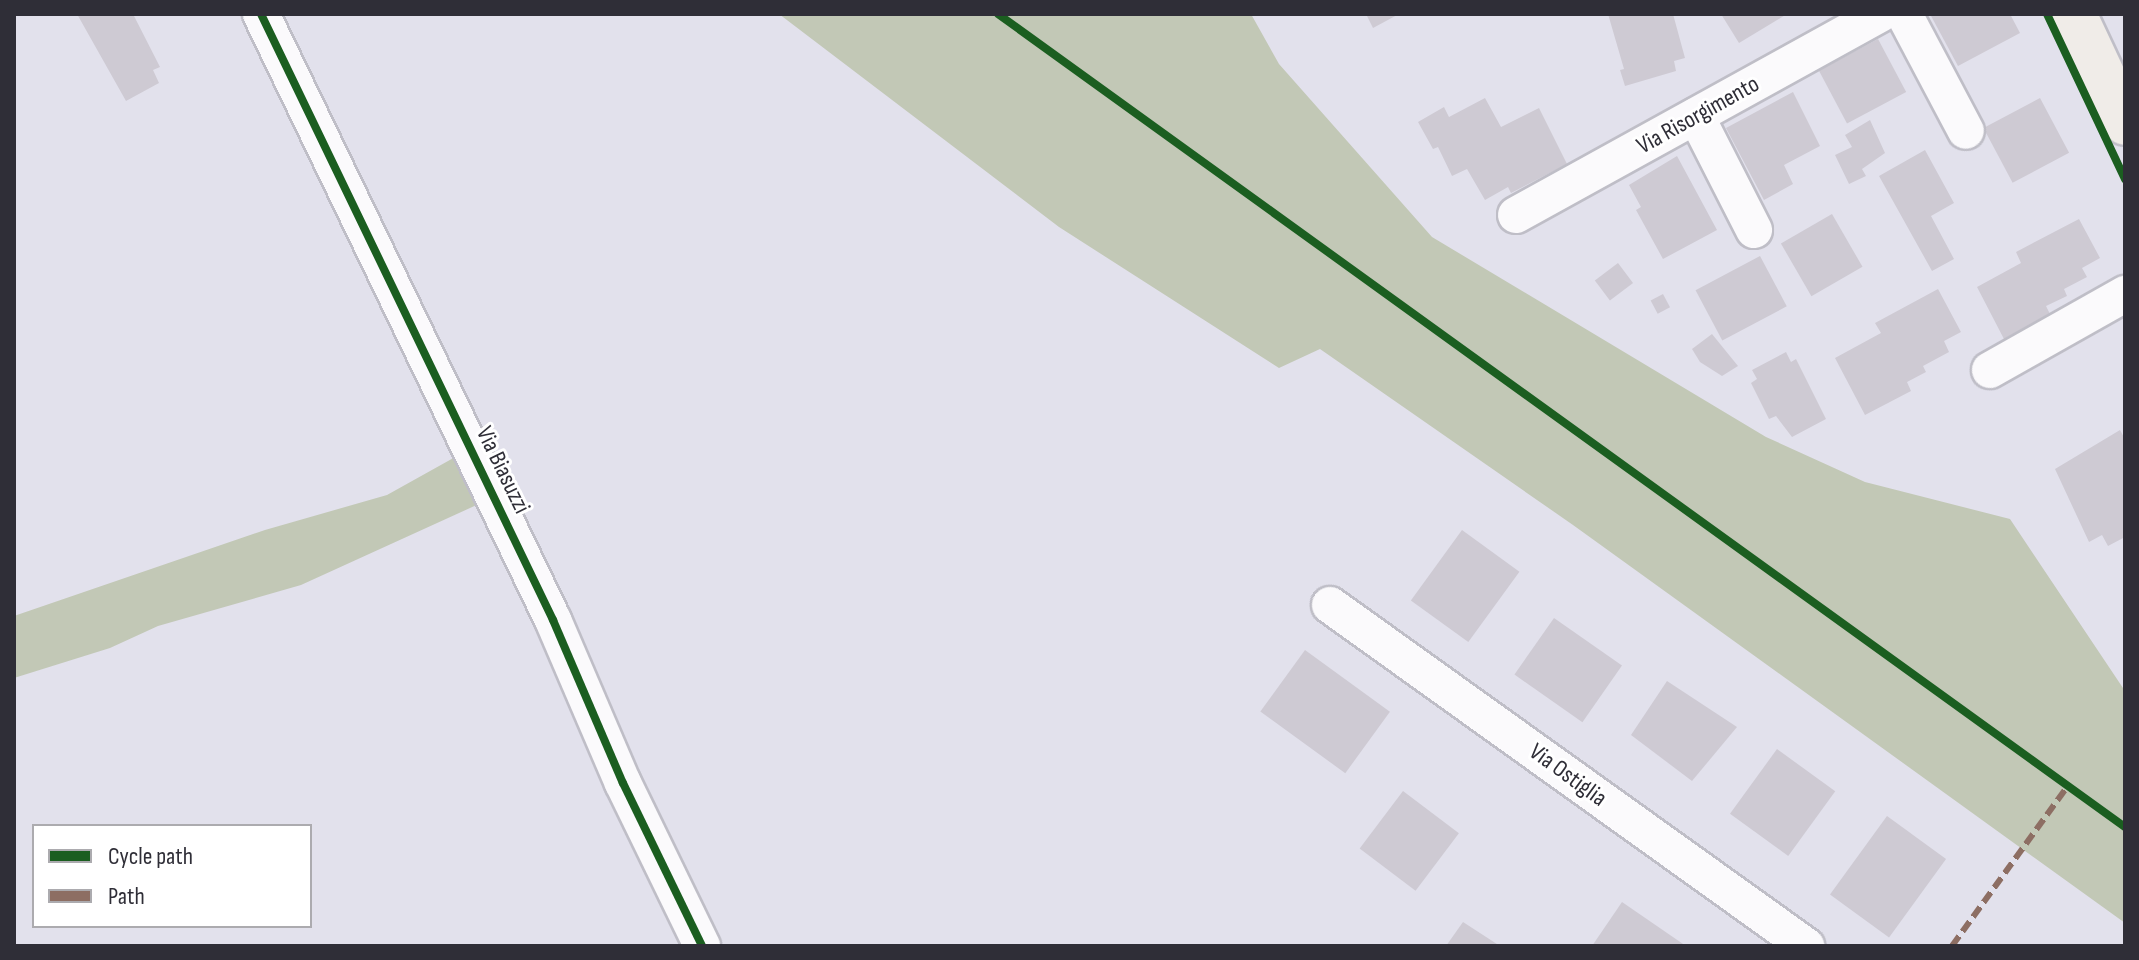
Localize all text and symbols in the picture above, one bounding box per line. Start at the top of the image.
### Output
street label: Via Risorgimento [1632,70,1764,160]
street label: Via Biasuzzi [470,422,536,518]
street label: Via Ostiglia [1524,737,1612,813]
legend [32,824,312,928]
text: Cycle path [108,842,193,871]
text: Path [108,882,145,911]

